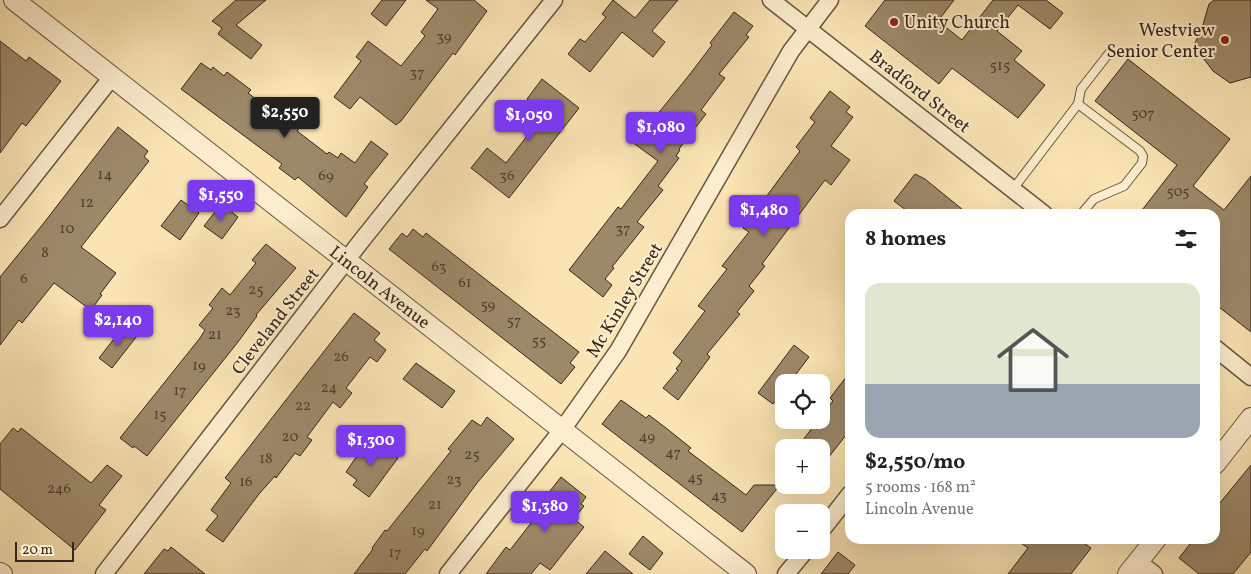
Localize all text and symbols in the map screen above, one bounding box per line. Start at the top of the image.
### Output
place label: Unity Church [904,11,1010,36]
marker: Unity Church [888,16,900,28]
place label: Westview Senior Center [1106,19,1215,65]
house number: 39 [436,27,452,48]
marker: Westview Senior Center [1219,34,1231,46]
street label: Bradford Street [863,45,975,140]
house number: 515 [990,56,1010,77]
house number: 37 [410,63,424,84]
pin: $2,550 [244,96,326,139]
pin: $1,050 [488,100,570,142]
text: $2,550 [262,102,308,124]
house number: 507 [1131,104,1155,125]
text: $1,050 [505,105,553,127]
pin: $1,080 [620,112,702,154]
text: $1,080 [637,117,685,139]
house number: 14 [98,165,112,186]
house number: 69 [318,166,334,187]
house number: 36 [499,166,515,187]
pin: $1,550 [180,180,262,222]
house number: 505 [1167,182,1190,203]
text: $1,550 [199,185,243,207]
house number: 12 [80,193,94,214]
pin: $1,480 [723,194,805,237]
text: $1,480 [740,200,788,222]
house number: 10 [60,219,74,240]
house number: 37 [616,219,630,240]
text: 8 homes [865,225,946,254]
icon: filters [1172,225,1200,253]
street label: Mc Kinley Street [581,239,670,363]
street label: Lincoln Avenue [323,241,435,336]
house number: 8 [41,243,49,264]
house number: 63 [431,257,447,278]
street label: Cleveland Street [227,263,326,381]
house number: 6 [20,269,28,290]
house number: 61 [458,273,472,294]
house number: 25 [248,280,264,301]
house number: 59 [481,295,496,316]
house number: 23 [225,301,241,322]
pin: $2,140 [77,304,159,347]
text: $2,140 [94,310,142,332]
house number: 57 [507,311,521,332]
icon: home [988,315,1078,405]
house number: 21 [208,325,222,346]
house number: 55 [532,331,546,352]
house number: 26 [333,347,349,368]
house number: 19 [192,356,206,377]
map controls [775,374,830,559]
button: locate [775,374,830,429]
house number: 24 [321,378,337,399]
house number: 17 [173,381,187,402]
house number: 22 [295,396,311,417]
house number: 15 [153,405,167,426]
pin: $1,300 [330,424,412,467]
house number: 20 [282,427,298,448]
house number: 49 [639,427,655,448]
text: $1,300 [347,430,395,452]
button: + [775,439,830,494]
house number: 47 [665,443,681,464]
house number: 25 [464,445,480,466]
text: $2,550/mo [865,448,965,477]
house number: 18 [259,449,273,470]
house number: 45 [687,468,703,489]
house number: 23 [446,470,462,491]
house number: 16 [239,472,253,493]
text: 5 rooms · 168 m² [865,477,976,499]
house number: 246 [47,479,71,500]
house number: 43 [711,486,727,507]
pin: $1,380 [504,490,586,533]
house number: 21 [428,495,442,516]
text: $1,380 [522,496,568,518]
text: Lincoln Avenue [865,499,974,521]
button: − [775,504,830,559]
house number: 19 [411,521,425,542]
scale bar [15,539,74,562]
text: 20 m [22,541,53,560]
house number: 17 [388,543,402,564]

